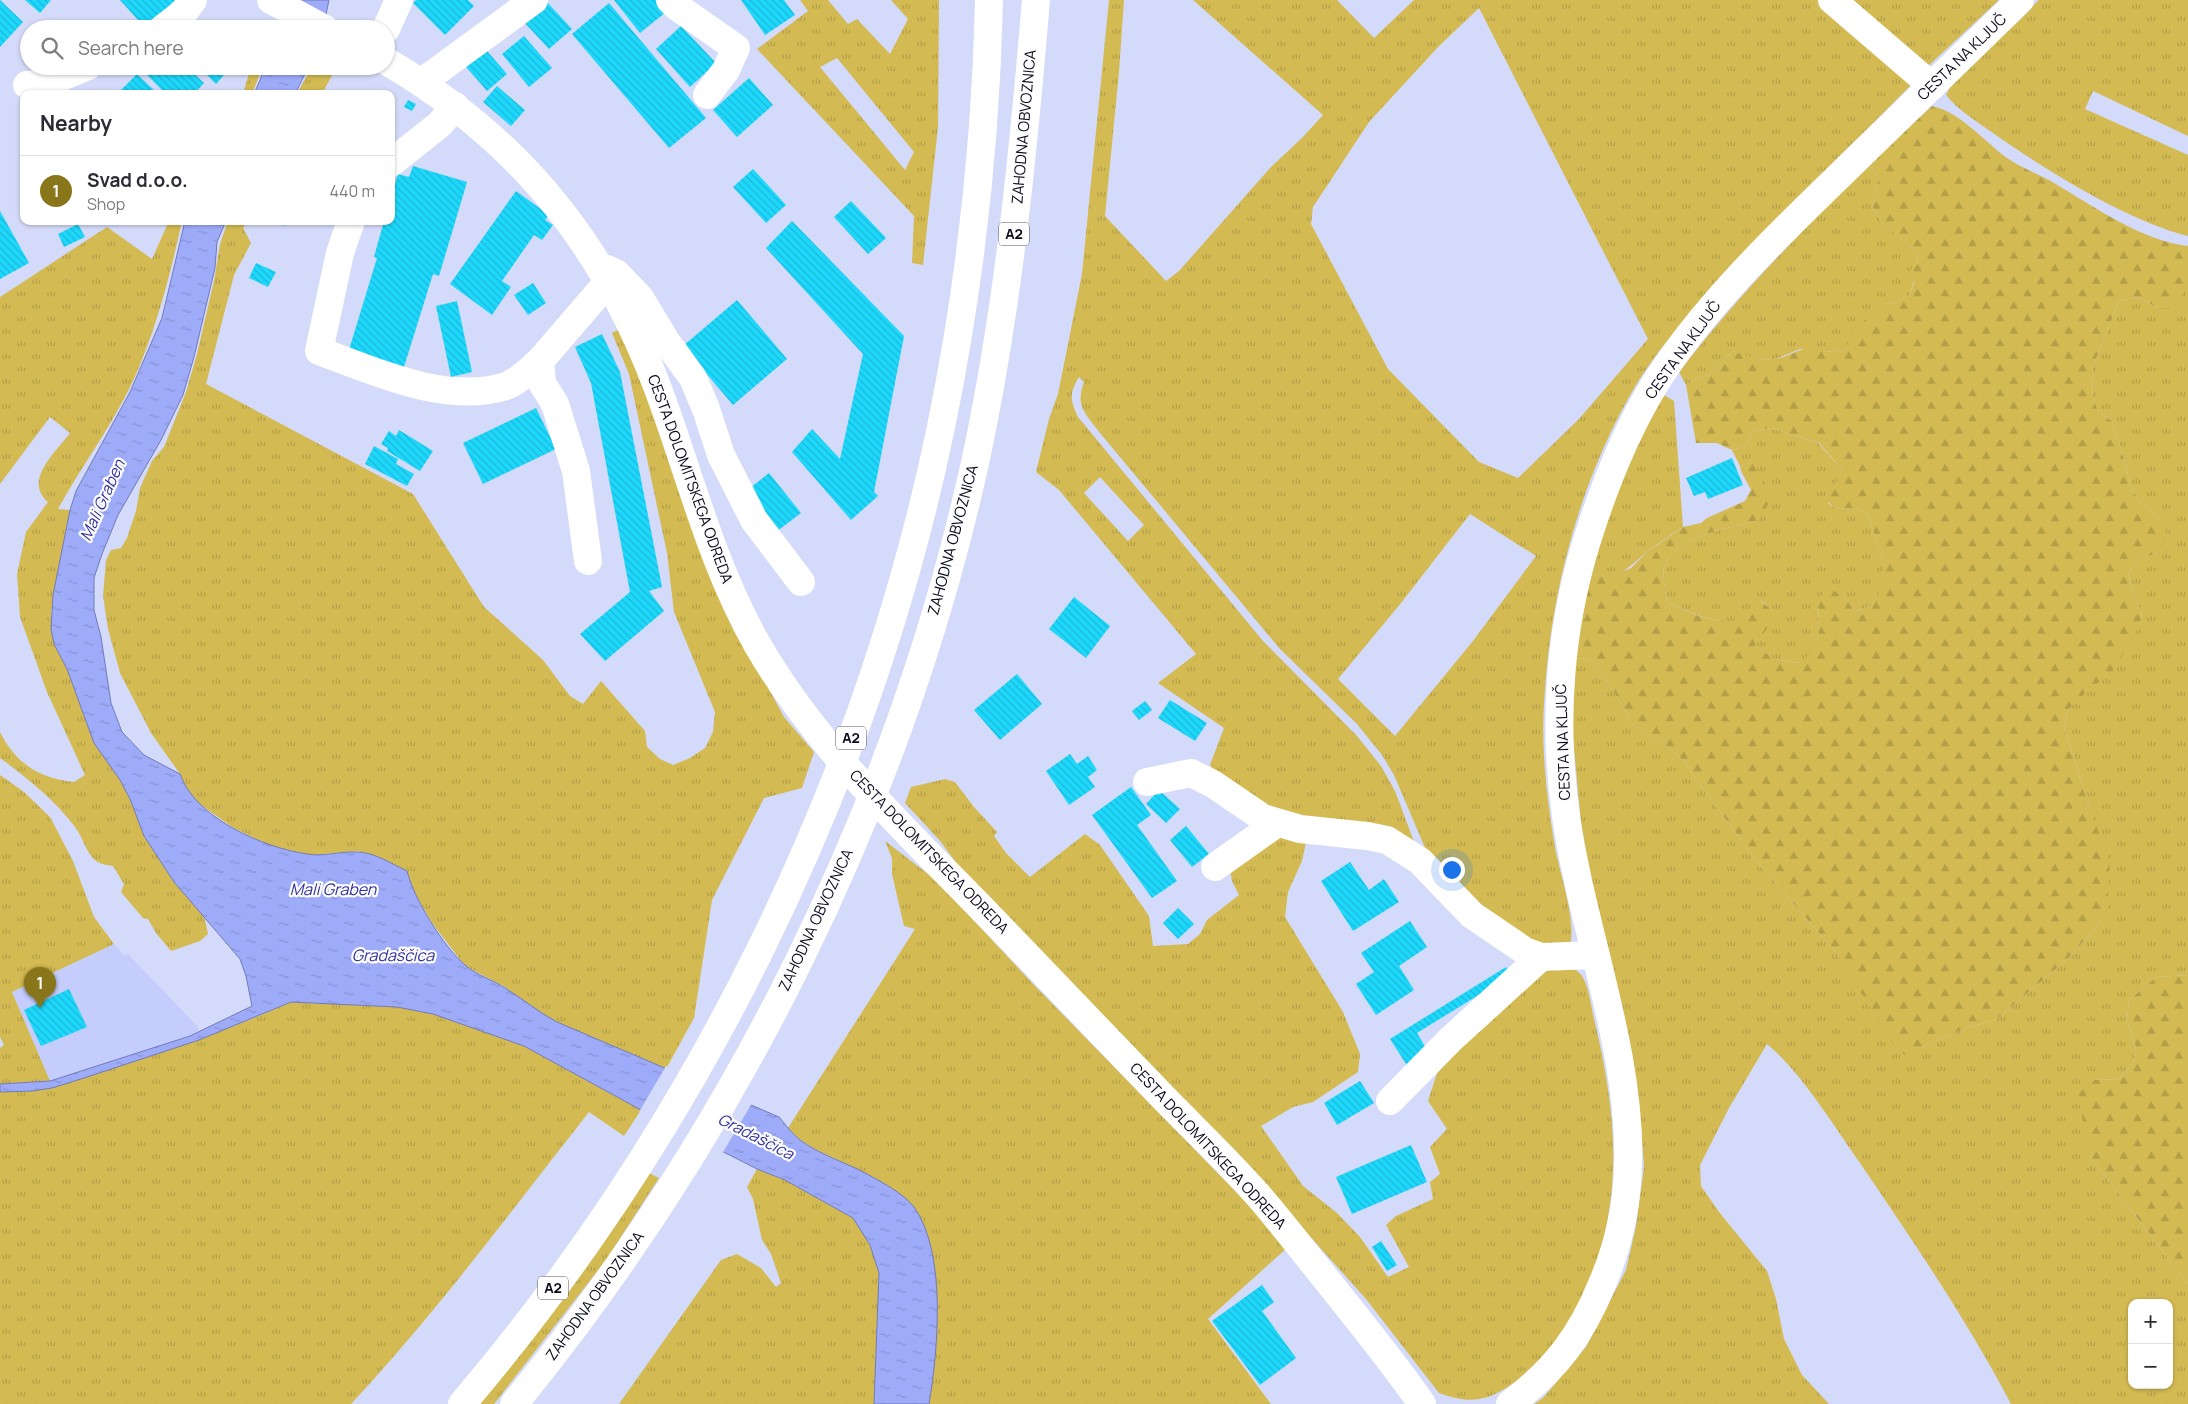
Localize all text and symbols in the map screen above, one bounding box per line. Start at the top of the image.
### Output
street label: CESTA NA KLJUČ [1912,8,2011,105]
search box [20,20,395,75]
icon: search [38,34,66,62]
text: Search here [78,35,184,61]
street label: ZAHODNA OBVOZNICA [1006,48,1041,205]
text: Nearby [40,109,112,137]
text: Svad d.o.o. [87,167,188,193]
text: 1 [52,180,60,202]
text: 440 m [329,180,375,202]
text: Shop [87,193,125,215]
road number: A2 [999,222,1029,245]
street label: CESTA NA KLJUČ [1640,296,1726,403]
street label: CESTA DOLOMITSKEGA ODREDA [643,372,738,587]
water label: Mali Graben [74,455,130,544]
street label: ZAHODNA OBVOZNICA [922,462,983,617]
street label: CESTA NA KLJUČ [1550,683,1575,801]
road number: A2 [836,726,866,750]
street label: CESTA DOLOMITSKEGA ODREDA [845,765,1014,939]
street label: ZAHODNA OBVOZNICA [773,845,858,994]
your location [1439,857,1465,883]
water label: Mali Graben [290,878,377,900]
water label: Gradaščica [352,944,435,966]
pin: 1 [24,967,56,1008]
street label: CESTA DOLOMITSKEGA ODREDA [1125,1058,1292,1234]
water label: Gradaščica [714,1107,799,1165]
street label: ZAHODNA OBVOZNICA [541,1227,649,1364]
road number: A2 [538,1276,568,1300]
map controls [2128,1299,2173,1389]
button: + [2128,1299,2173,1344]
button: − [2128,1344,2173,1389]

